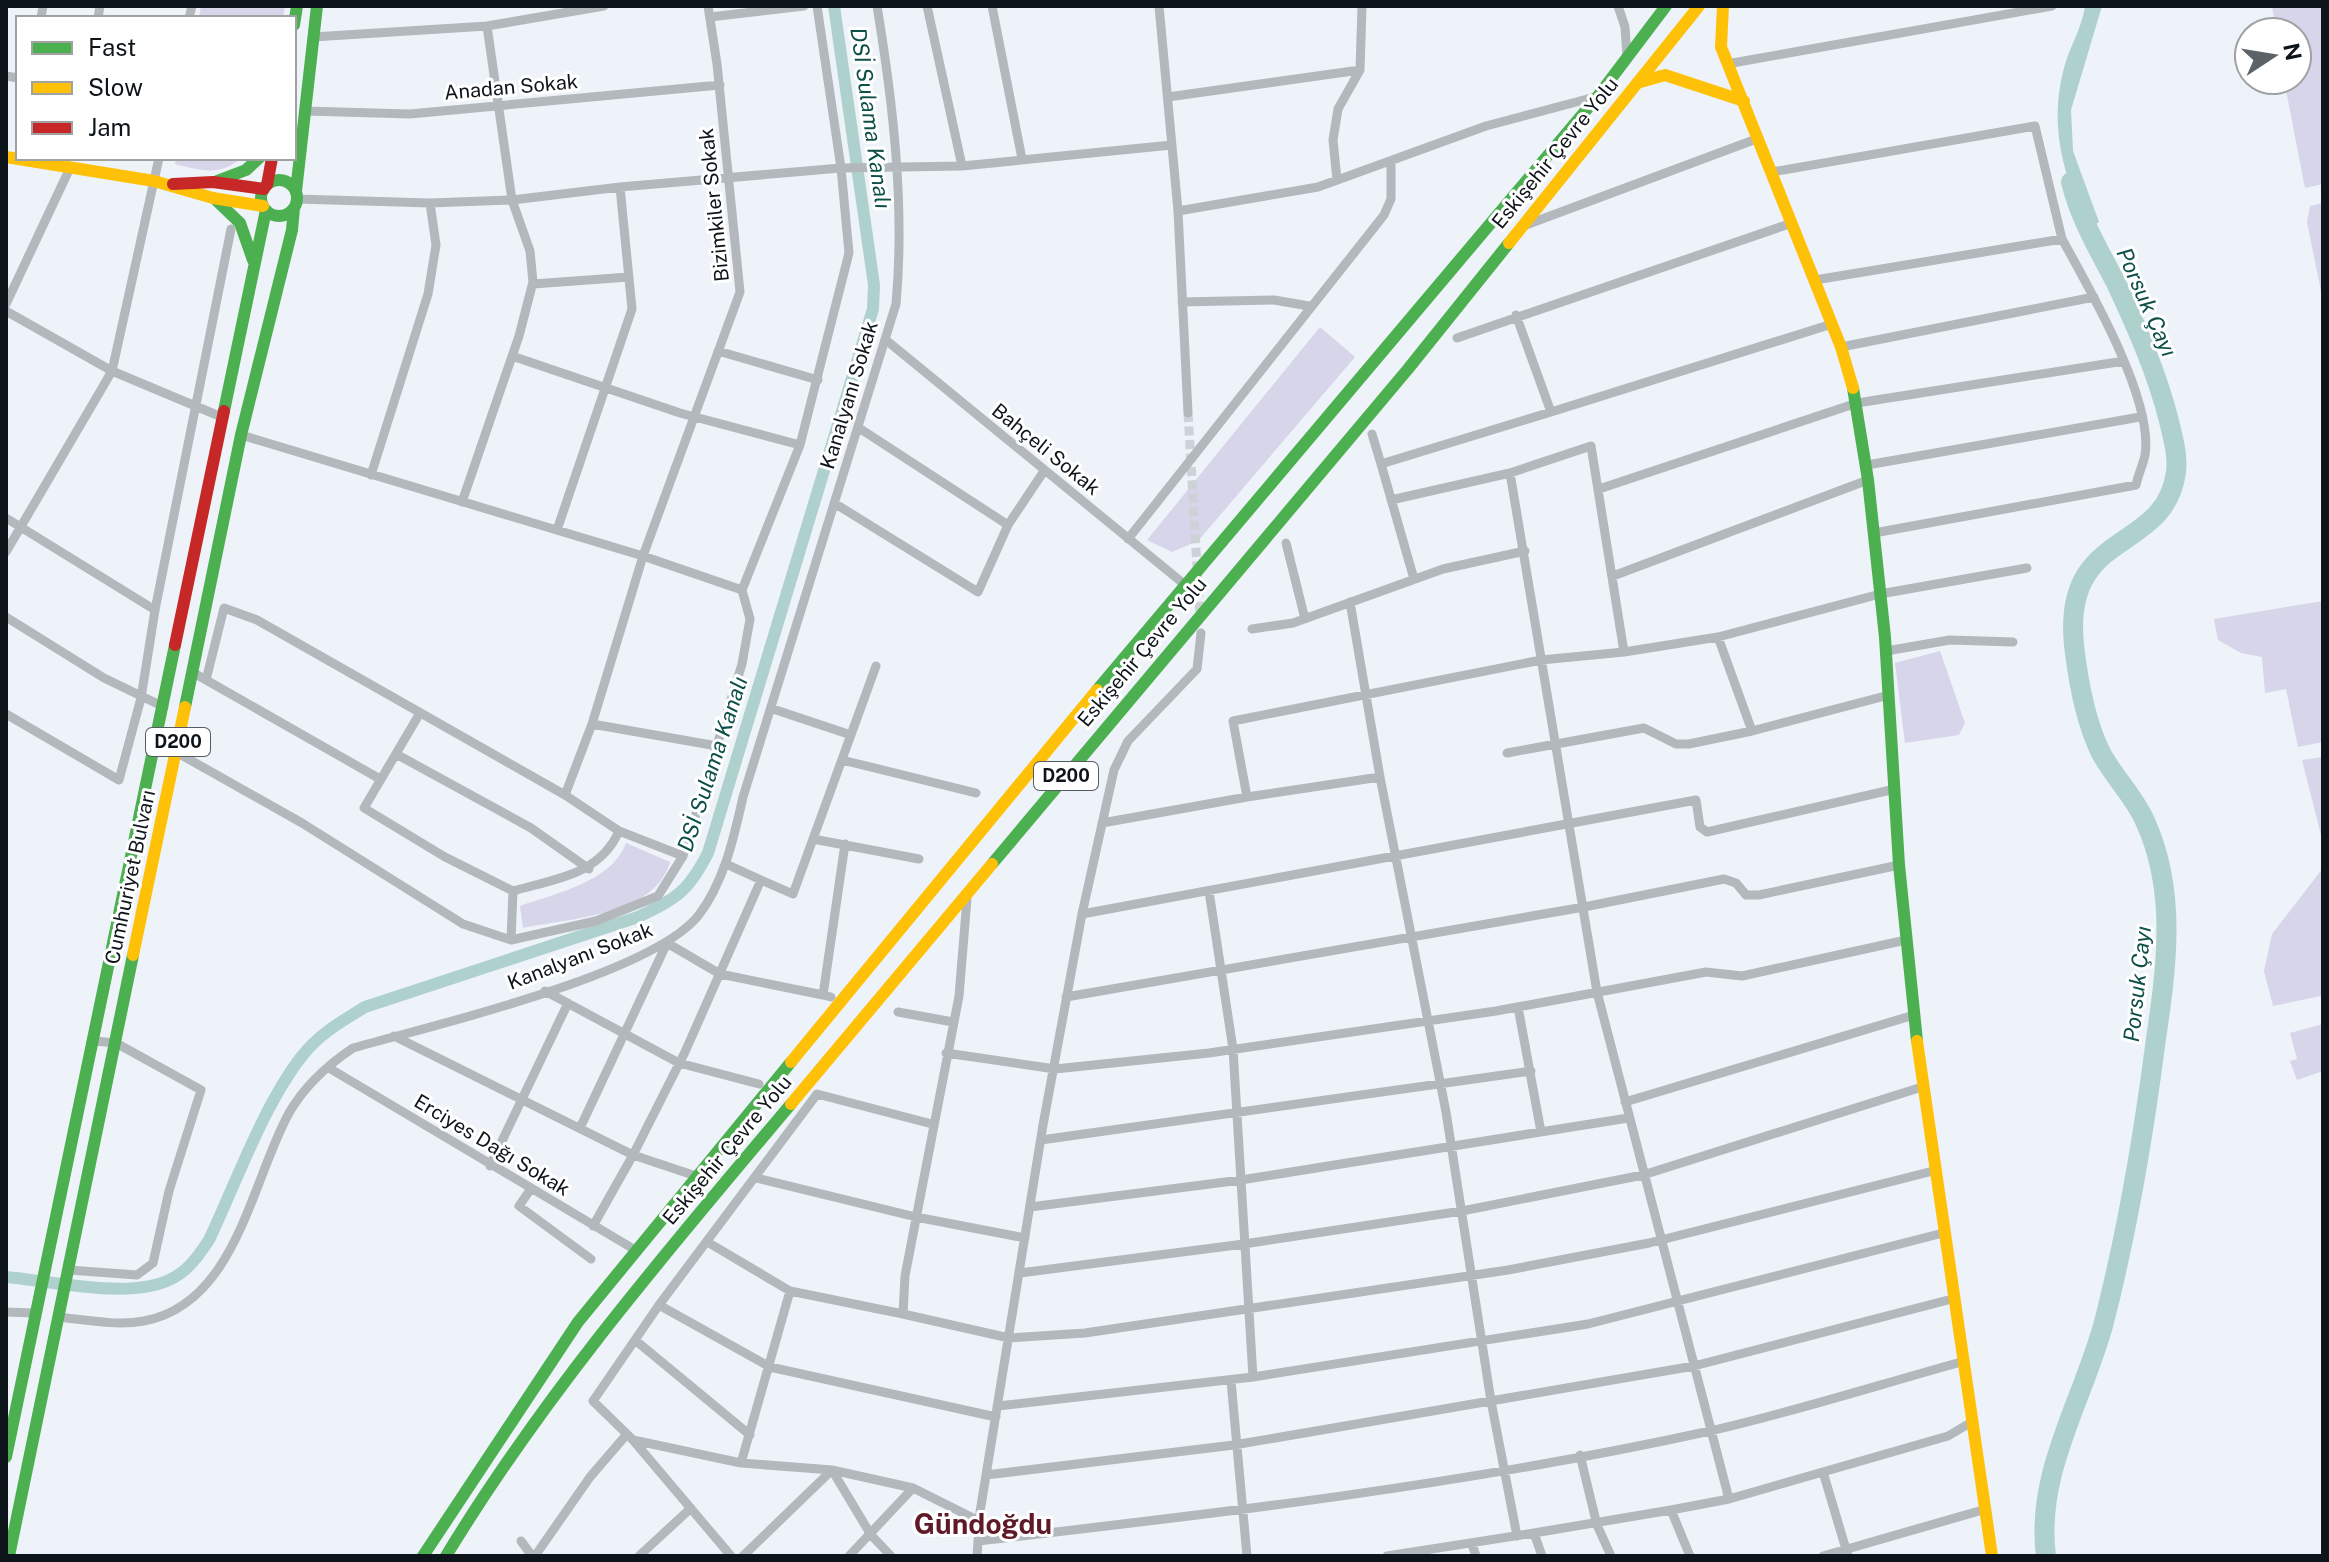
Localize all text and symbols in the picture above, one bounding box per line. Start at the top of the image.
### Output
legend [16,16,296,160]
north arrow [2233,16,2313,96]
water label: DSİ Sulama Kanalı [845,26,898,210]
text: Fast [88,33,136,61]
text: N [2278,41,2307,63]
street label: Anadan Sokak [443,69,579,105]
text: Slow [88,73,143,101]
street label: Eskişehir Çevre Yolu [1487,73,1623,233]
text: Jam [88,113,131,141]
street label: Bizimkiler Sokak [694,127,734,283]
water label: Porsuk Çayı [2111,244,2183,360]
street label: Kanalyanı Sokak [815,318,883,472]
street label: Bahçeli Sokak [987,398,1105,500]
street label: Eskişehir Çevre Yolu [1073,572,1211,732]
water label: DSİ Sulama Kanalı [670,673,753,855]
road number: D200 [146,728,210,756]
road number: D200 [1034,762,1098,790]
street label: Cumhuriyet Bulvarı [100,788,160,966]
street label: Kanalyanı Sokak [504,917,656,995]
water label: Porsuk Çayı [2118,925,2156,1043]
street label: Eskişehir Çevre Yolu [658,1070,796,1230]
street label: Erciyes Dağı Sokak [410,1089,574,1201]
district label: Gündoğdu [914,1507,1052,1540]

